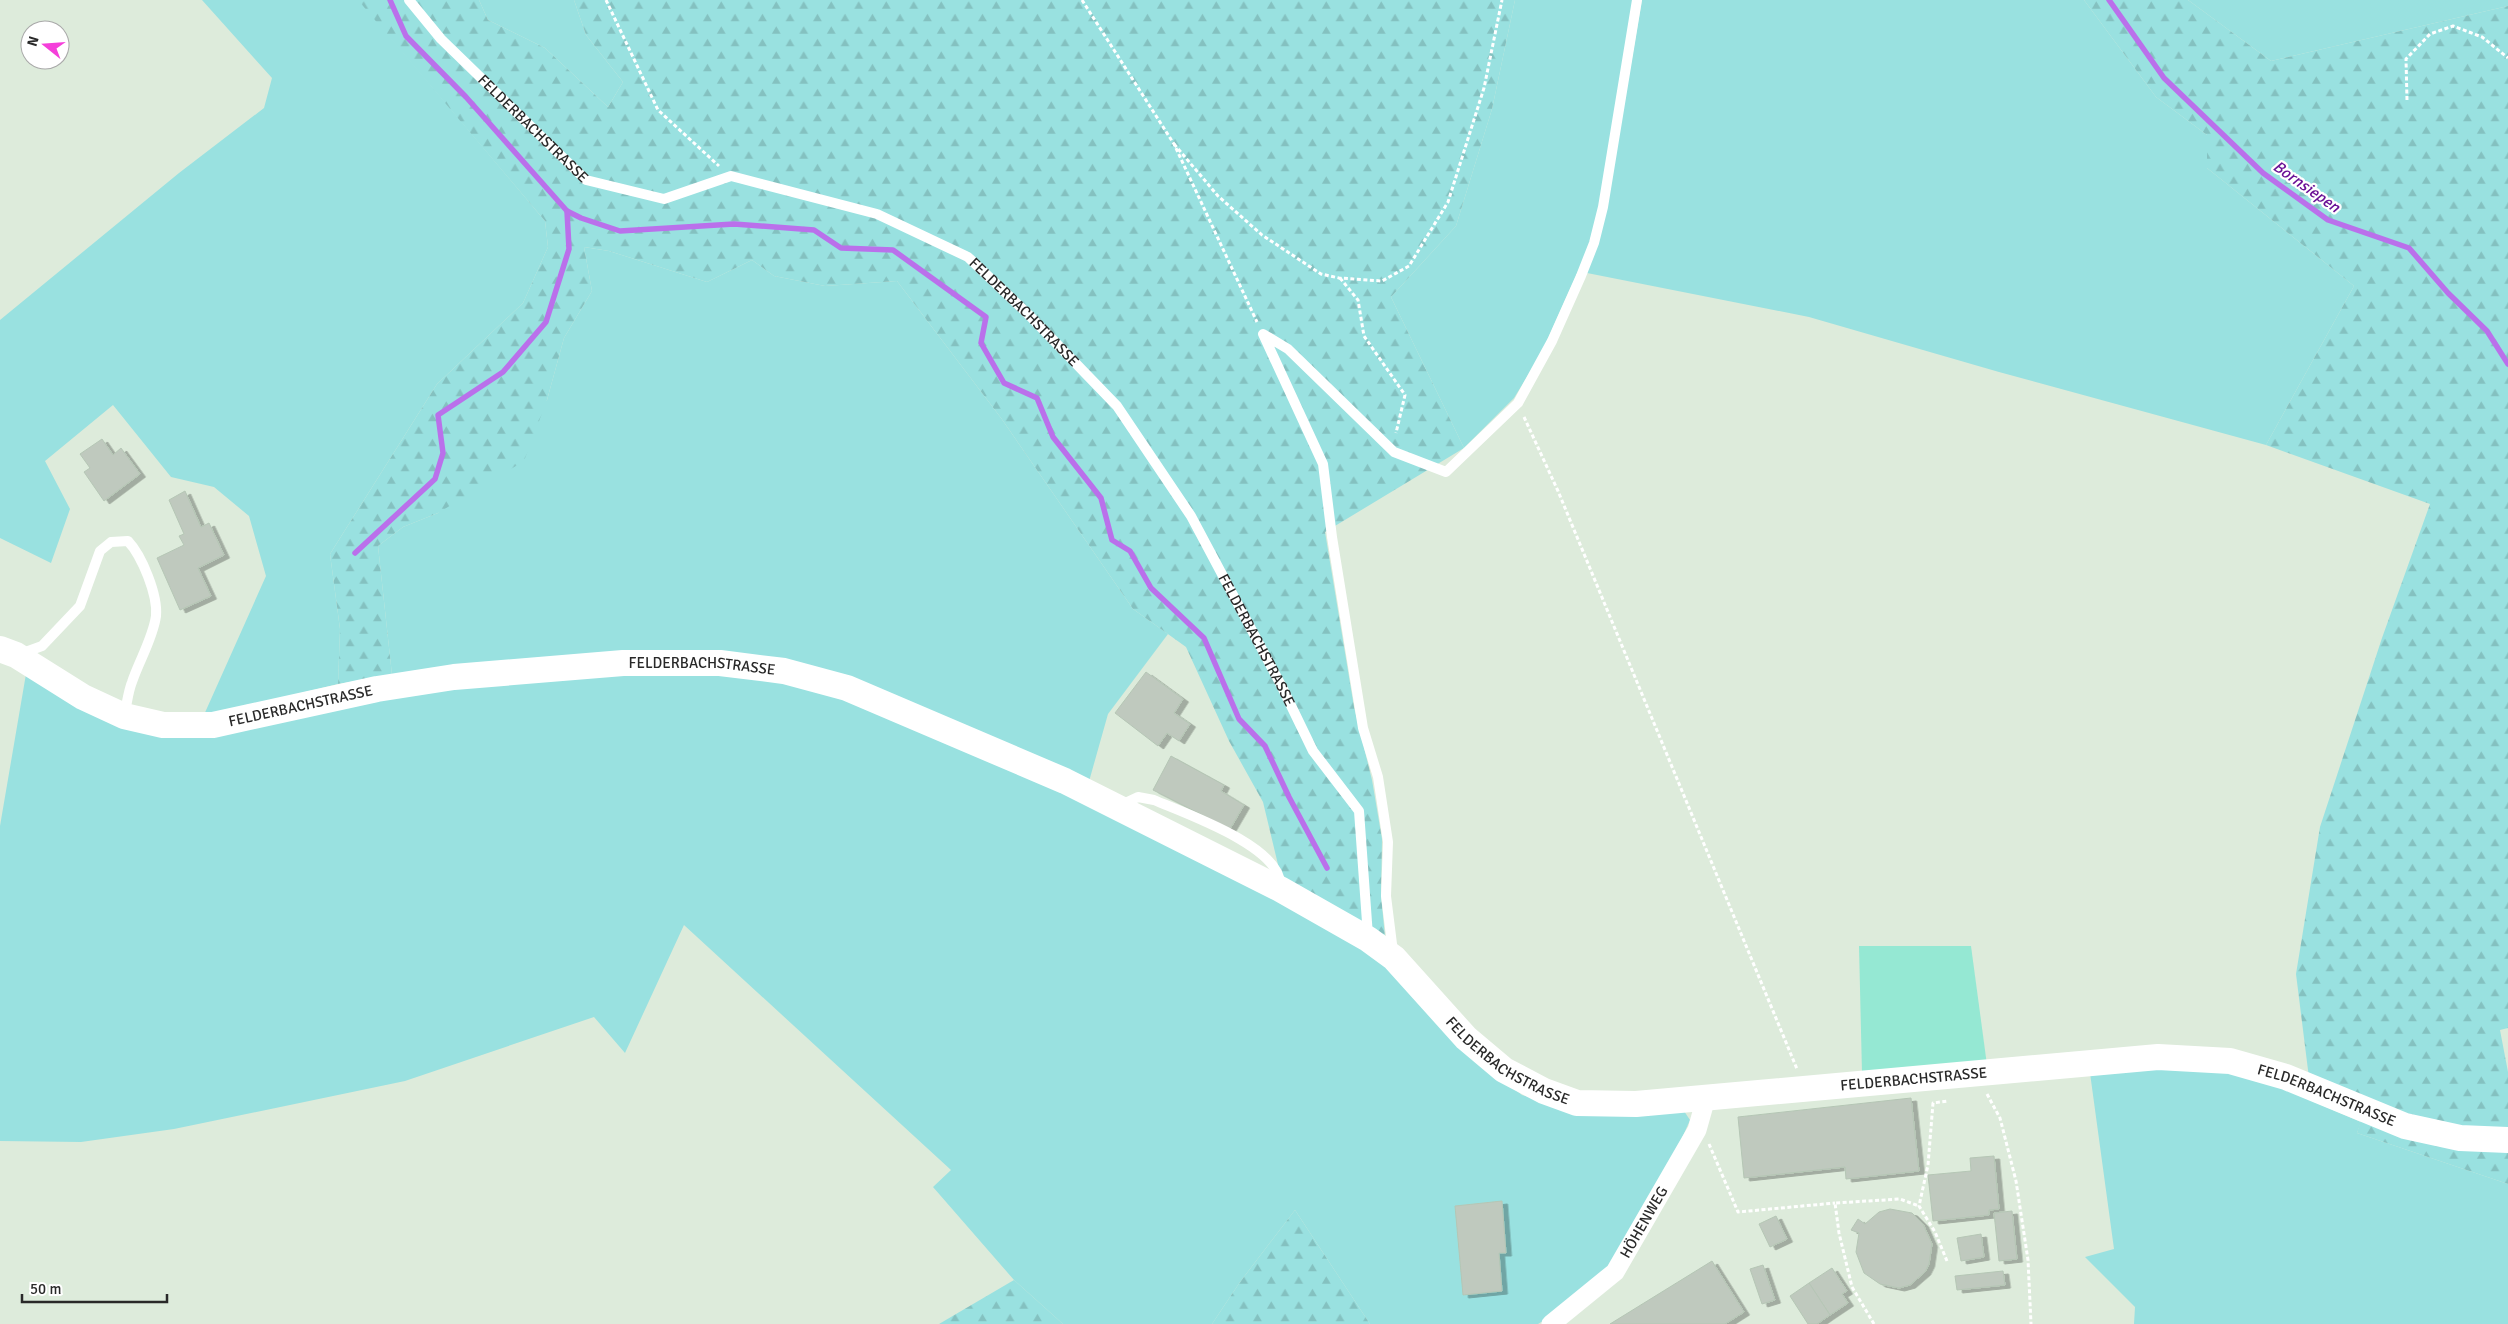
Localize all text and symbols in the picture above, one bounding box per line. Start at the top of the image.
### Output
north arrow [20,20,70,70]
text: N [23,34,43,48]
street label: FELDERBACHSTRASSE [474,71,592,186]
water label: Bornsiepen [2269,156,2345,218]
street label: FELDERBACHSTRASSE [965,254,1083,370]
street label: FELDERBACHSTRASSE [1214,571,1299,709]
street label: FELDERBACHSTRASSE [629,654,777,679]
street label: FELDERBACHSTRASSE [227,681,374,730]
street label: FELDERBACHSTRASSE [1442,1013,1572,1109]
street label: FELDERBACHSTRASSE [2255,1060,2399,1130]
street label: FELDERBACHSTRASSE [1840,1063,1988,1095]
street label: HÖHENWEG [1616,1183,1671,1261]
scale bar [22,1272,168,1304]
text: 50 m [30,1280,61,1298]

